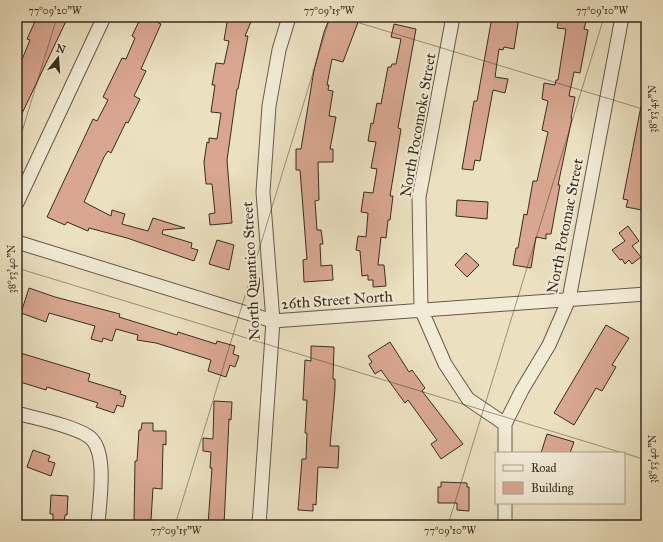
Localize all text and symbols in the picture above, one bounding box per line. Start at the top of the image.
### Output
text: 77°09'20"W [29,5,82,17]
text: 77°09'15"W [304,5,355,17]
text: 77°09'10"W [576,5,628,17]
north arrow [38,38,78,78]
text: N [54,41,68,57]
street label: North Pocomoke Street [396,51,440,199]
text: 38°53'45"N [647,85,659,133]
street label: North Potomac Street [543,156,587,295]
street label: North Quantico Street [238,200,264,341]
text: 38°53'40"N [6,244,18,293]
street label: 26th Street North [281,287,394,313]
text: 38°53'40"N [647,434,659,483]
legend [495,452,625,504]
text: Road [531,461,557,475]
text: Building [531,481,574,496]
text: 77°09'15"W [151,525,202,537]
text: 77°09'10"W [424,525,476,537]

